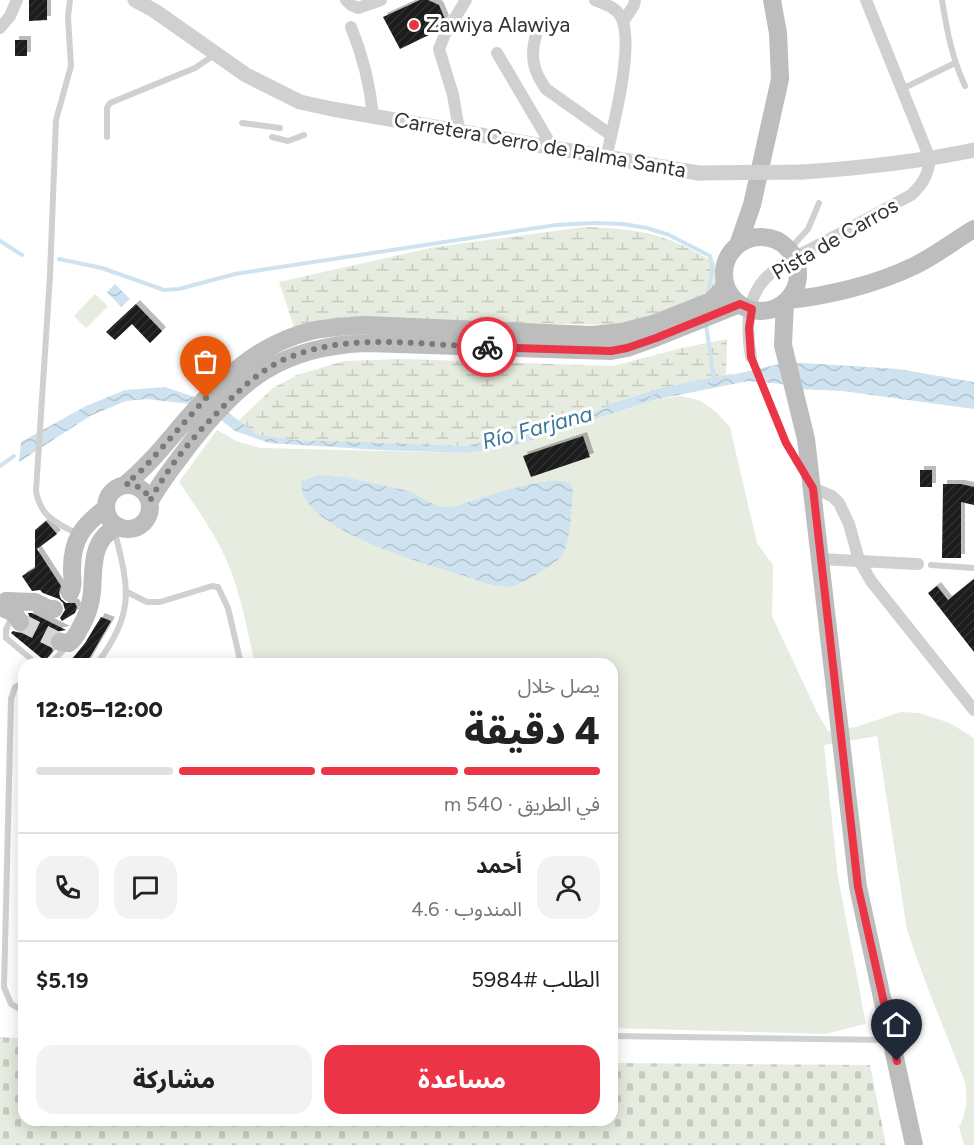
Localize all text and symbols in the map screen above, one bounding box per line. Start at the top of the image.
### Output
place label: Zawiya Alawiya [426,12,570,37]
marker: Zawiya Alawiya [407,18,421,32]
street label: Carretera Cerro de Palma Santa [392,107,688,183]
street label: Pista de Carros [767,192,902,285]
courier [457,317,517,377]
icon: bike [471,331,504,364]
pin [180,336,231,398]
icon: bag [189,345,222,378]
water label: Río Farjana [479,400,595,455]
text: يصل خلال [518,674,600,698]
text: 12:00–12:05 [36,696,163,723]
text: 4 دقيقة [464,707,600,754]
text: في الطريق · 540 m [444,792,600,816]
text: أحمد [476,852,522,879]
button: phone [36,856,99,919]
button: chat [114,856,177,919]
button: person [537,856,600,919]
text: المندوب · 4.6 [411,897,522,921]
text: الطلب #5984 [471,966,600,993]
text: $5.19 [36,967,88,994]
pin [871,999,922,1061]
icon: home [880,1008,913,1041]
button: مشاركة [36,1045,312,1114]
button: مساعدة [324,1045,600,1114]

